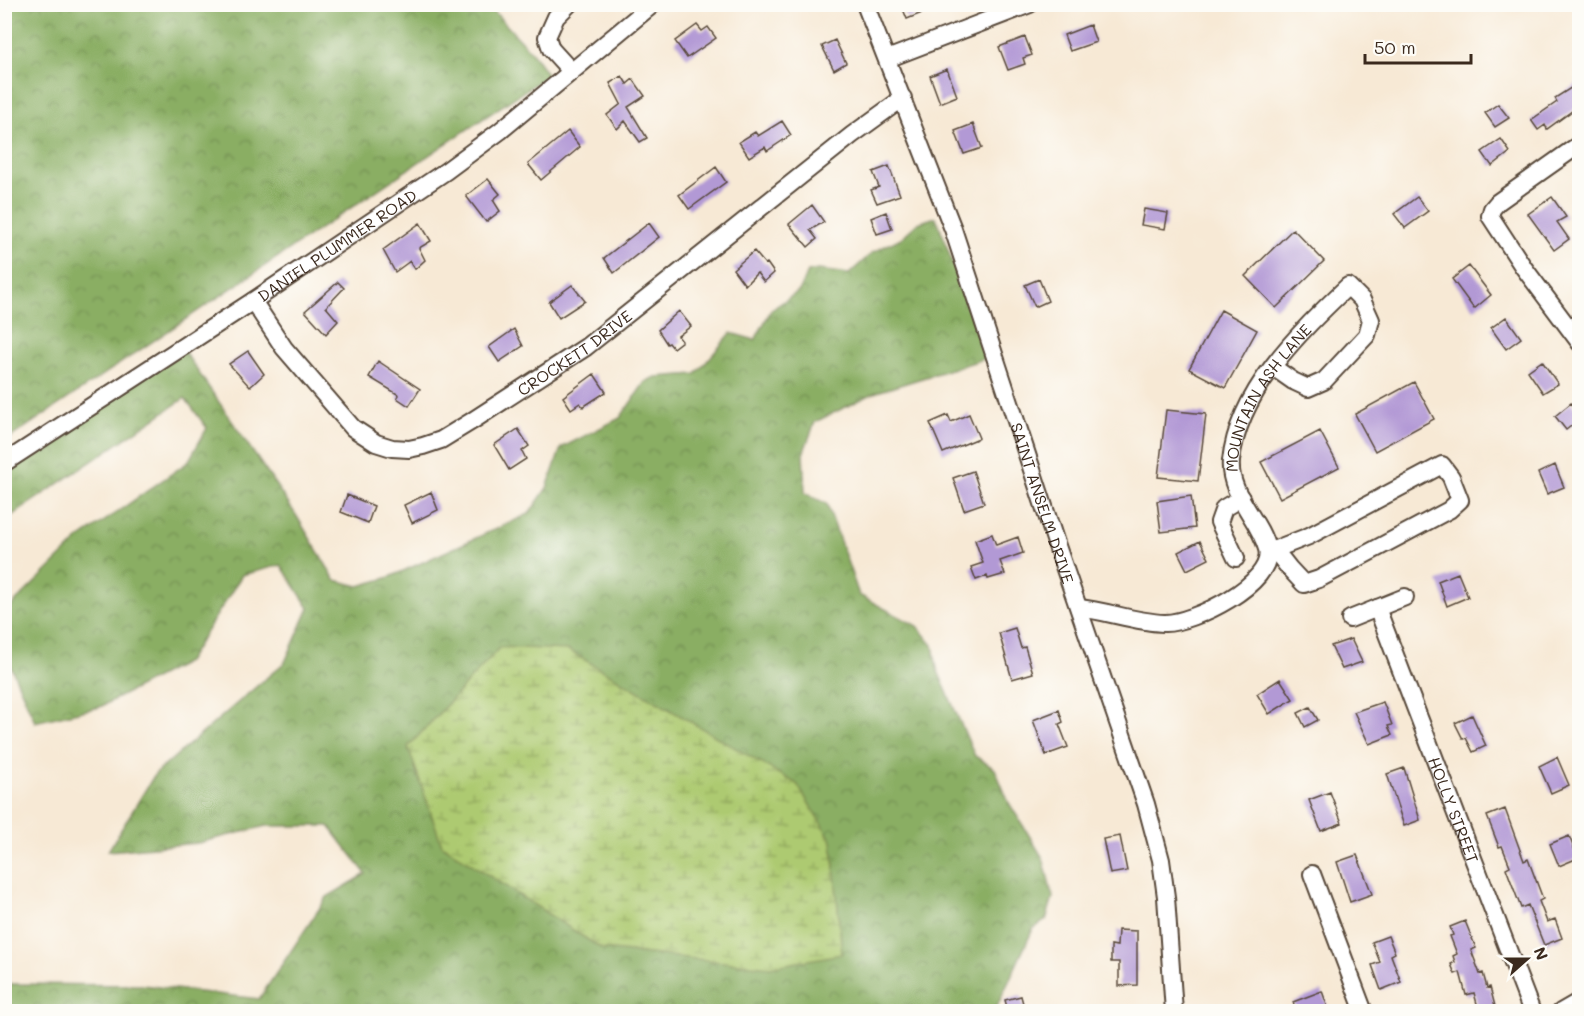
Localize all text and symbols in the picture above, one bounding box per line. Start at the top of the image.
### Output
scale bar [1365,27,1472,65]
text: 50 m [1374,35,1416,59]
street label: DANIEL PLUMMER ROAD [253,183,420,306]
street label: CROCKETT DRIVE [513,305,636,400]
street label: MOUNTAIN ASH LANE [1220,319,1315,472]
street label: SAINT ANSELM DRIVE [1007,420,1080,586]
street label: HOLLY STREET [1425,754,1484,866]
north arrow [1497,929,1557,989]
text: N [1529,944,1553,963]

